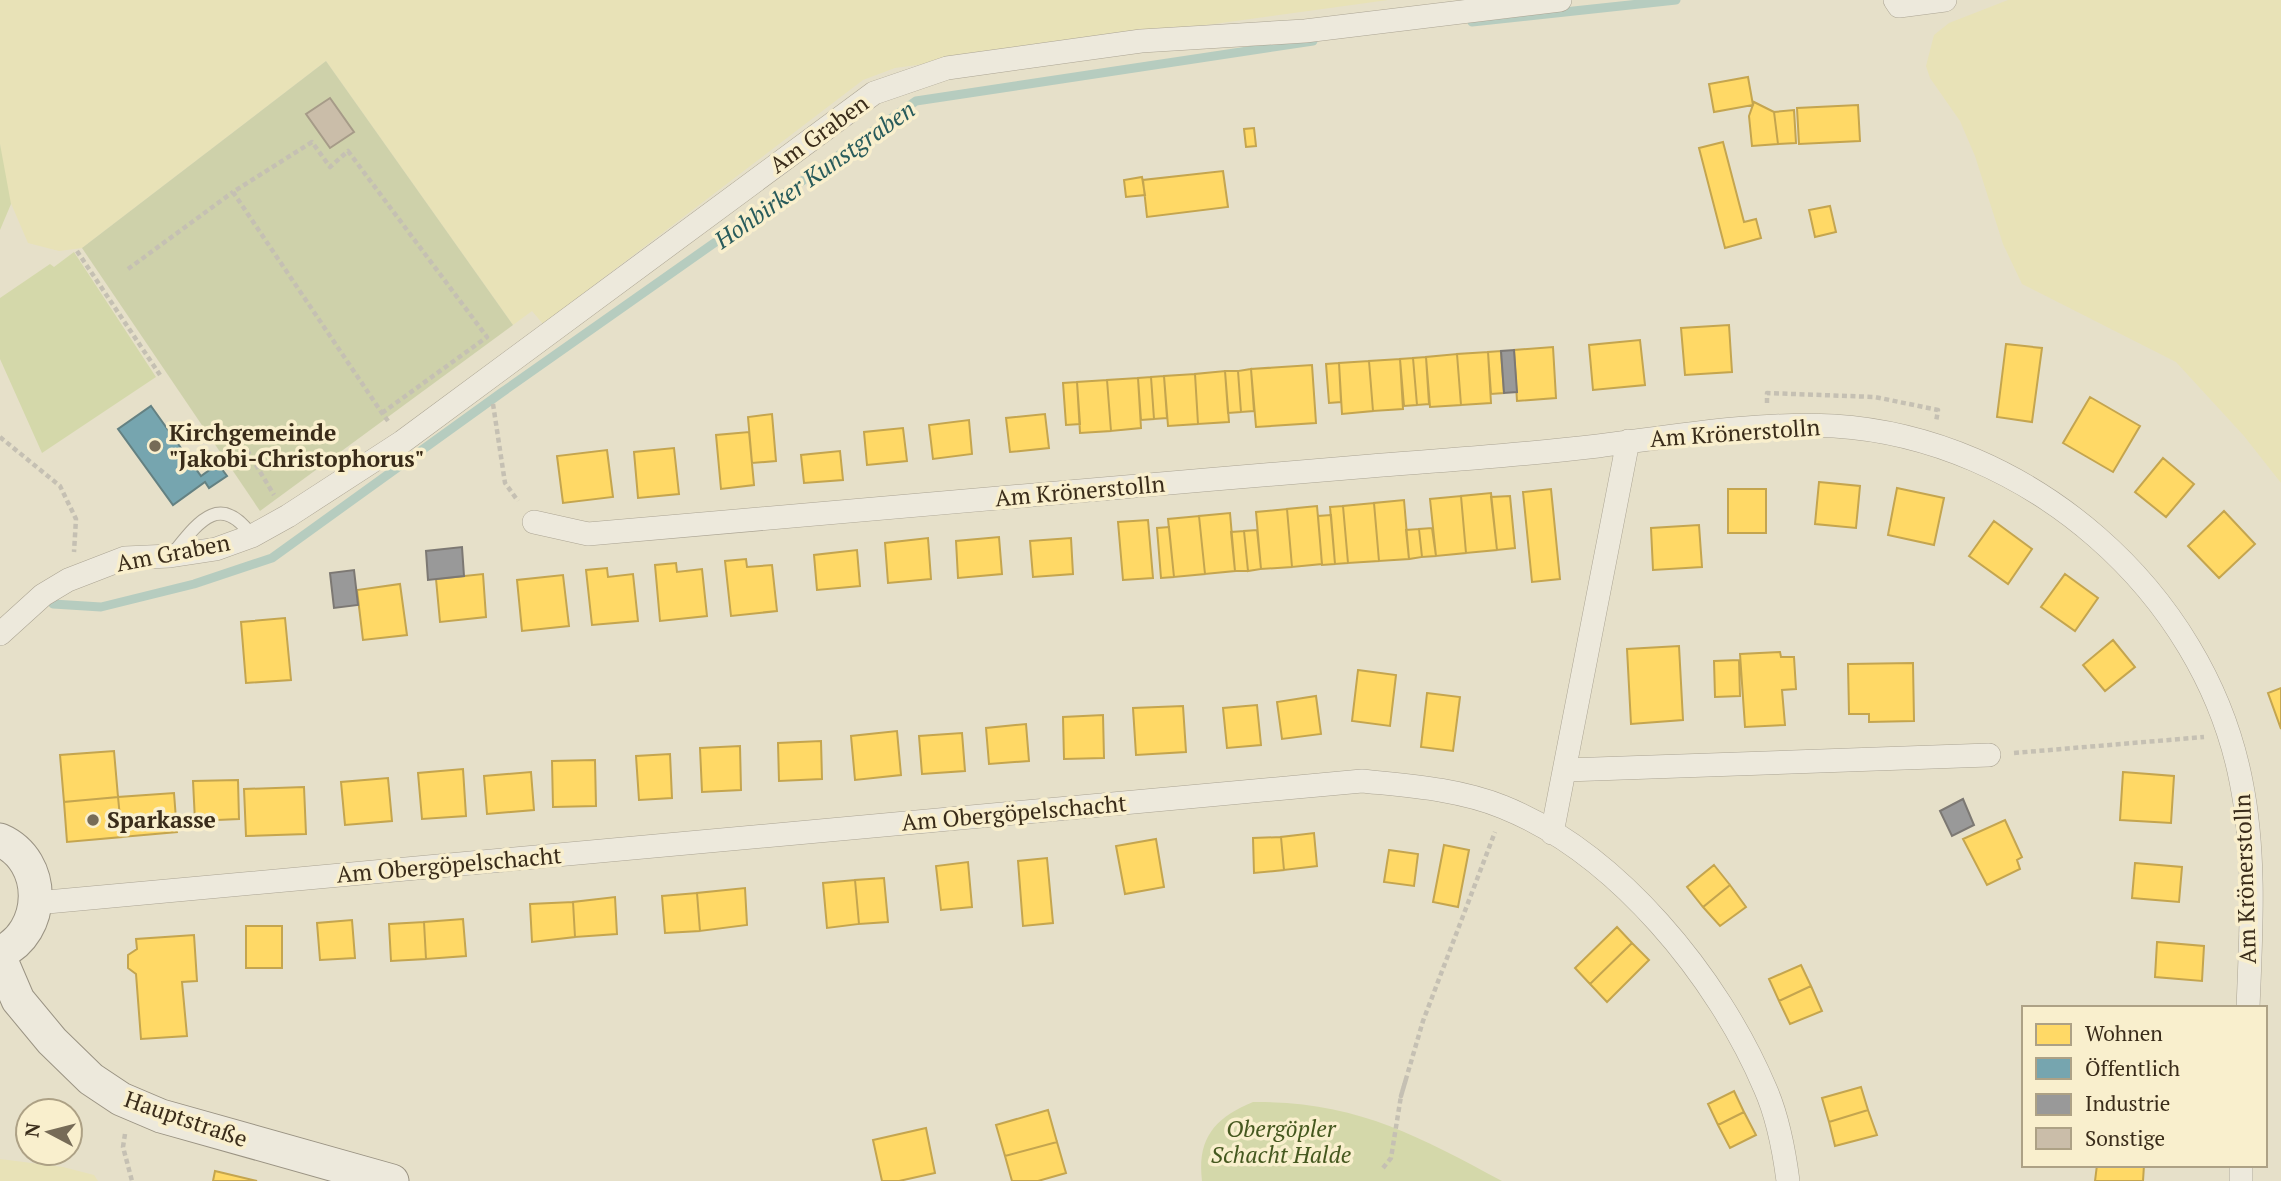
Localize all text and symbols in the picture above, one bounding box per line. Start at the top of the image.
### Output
street label: Am Graben [763,87,875,180]
water label: Hohbirker Kunstgraben [707,93,921,256]
street label: Am Krönerstolln [1649,411,1821,454]
place label: Kirchgemeinde "Jakobi-Christophorus" [169,417,424,474]
marker: Kirchgemeinde "Jakobi-Christophorus" [147,438,163,454]
street label: Am Krönerstolln [994,468,1166,513]
street label: Am Graben [113,526,233,579]
street label: Am Obergöpelschacht [900,787,1128,838]
street label: Am Krönerstolln [2226,793,2263,965]
place label: Sparkasse [107,804,216,835]
marker: Sparkasse [85,812,101,828]
street label: Am Obergöpelschacht [335,839,563,890]
legend [2022,1006,2267,1167]
text: Wohnen [2085,1019,2163,1047]
text: Öffentlich [2085,1054,2180,1082]
street label: Hauptstraße [121,1083,252,1154]
text: Industrie [2085,1089,2170,1117]
north arrow [14,1097,84,1167]
park label: Obergöpler Schacht Halde [1211,1113,1351,1170]
text: N [18,1121,45,1139]
text: Sonstige [2085,1124,2165,1152]

